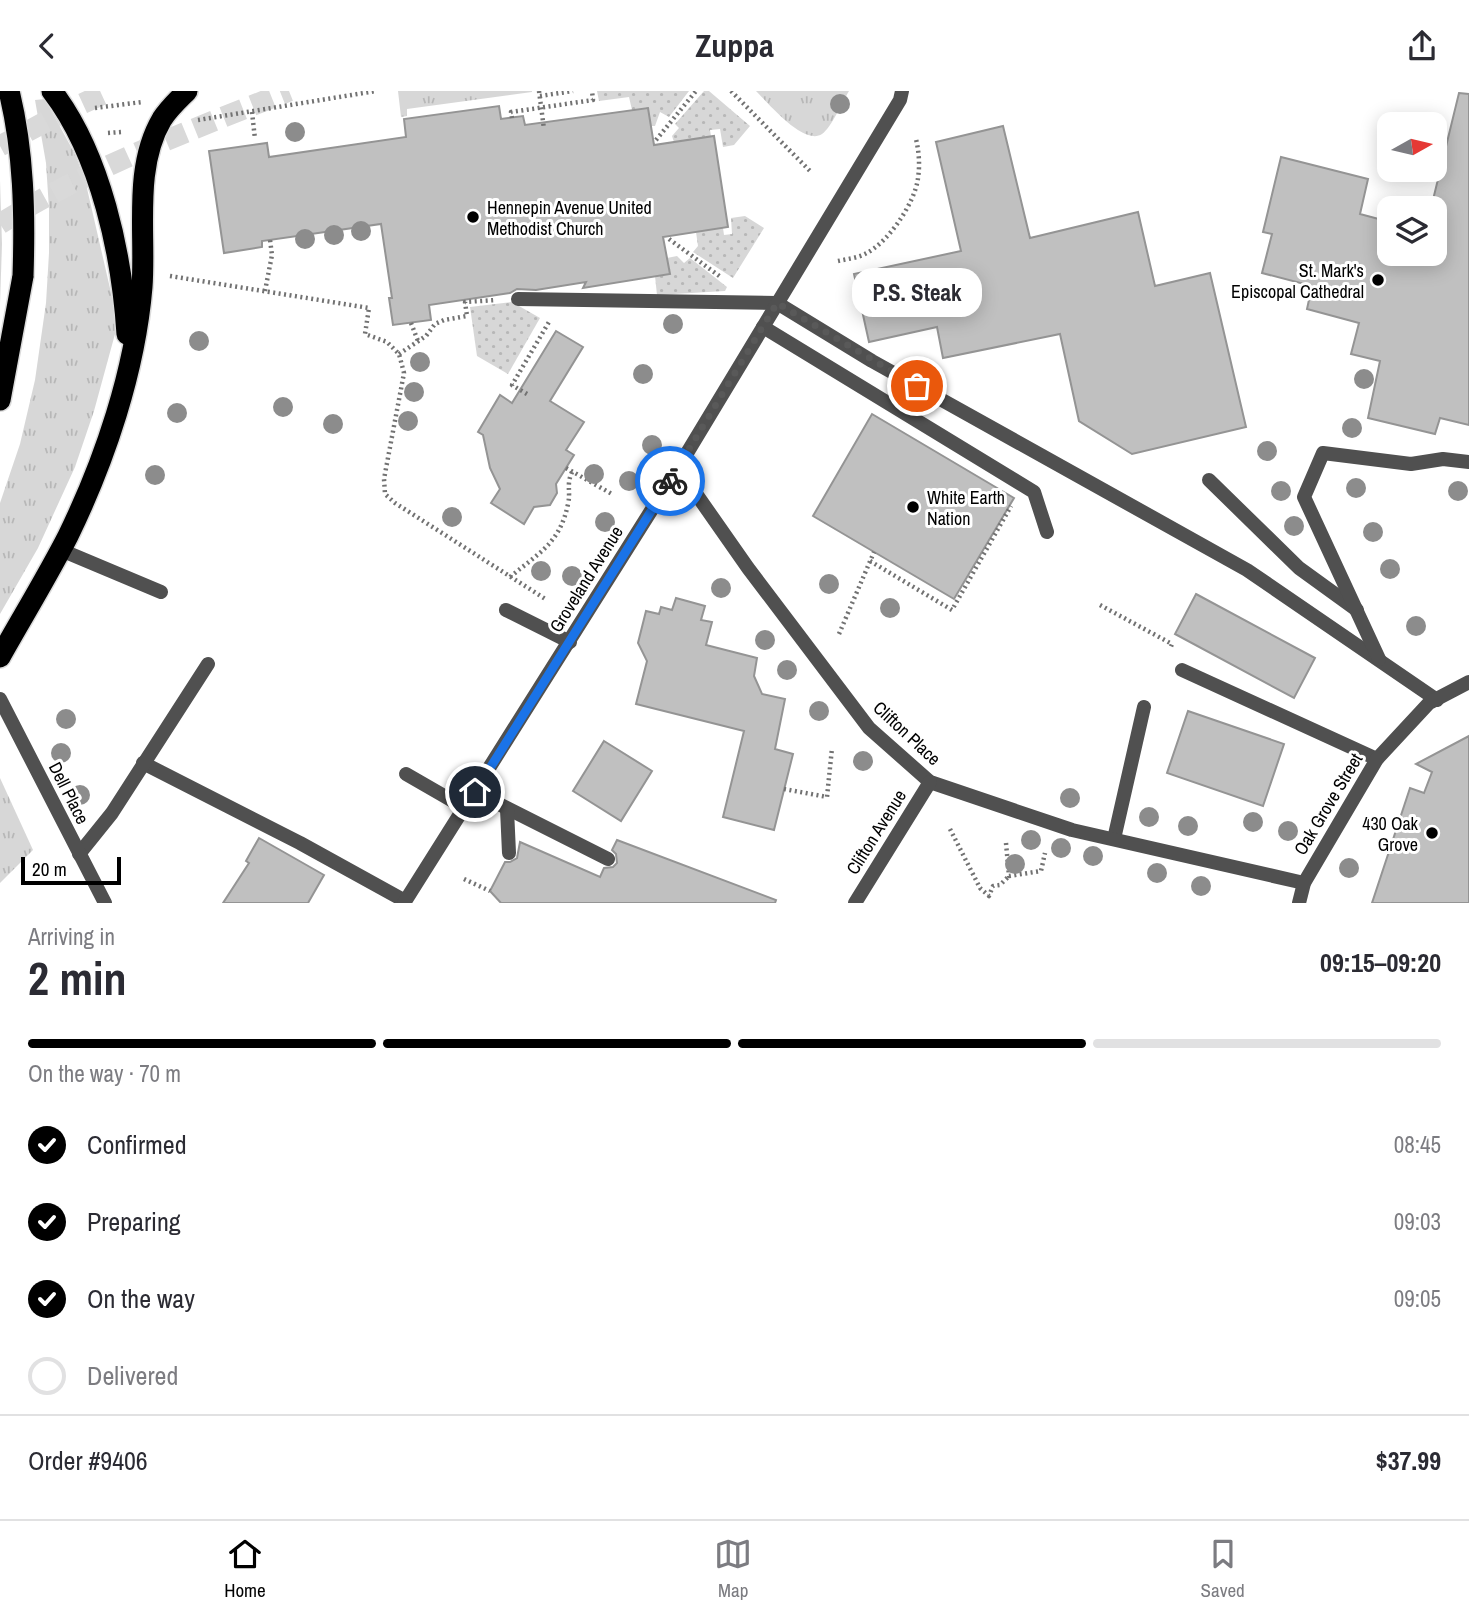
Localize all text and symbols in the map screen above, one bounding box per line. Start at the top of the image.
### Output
text: Zuppa [695,24,774,67]
icon: back [28,27,66,65]
icon: share [1403,27,1441,65]
north arrow [1377,112,1447,182]
map controls [1377,112,1447,266]
place label: Hennepin Avenue United Methodist Church [487,195,652,241]
button: layers [1377,196,1447,266]
marker: Hennepin Avenue United Methodist Church [465,209,481,225]
place label: St. Mark's Episcopal Cathedral [1231,258,1364,304]
callout: P.S. Steak [852,267,982,316]
marker: St. Mark's Episcopal Cathedral [1370,272,1386,288]
text: P.S. Steak [873,277,961,308]
pin [887,356,947,416]
icon: bag [898,367,936,405]
courier [635,446,705,516]
icon: bike [651,462,689,500]
place label: White Earth Nation [927,485,1005,531]
marker: White Earth Nation [905,499,921,515]
street label: Groveland Avenue [543,521,629,637]
street label: Clifton Place [868,695,946,771]
street label: Oak Grove Street [1288,748,1368,860]
street label: Dell Place [43,758,95,828]
pin [445,762,505,822]
icon: home [456,773,494,811]
street label: Clifton Avenue [840,785,912,879]
place label: 430 Oak Grove [1362,811,1419,857]
marker: 430 Oak Grove [1424,825,1440,841]
scale bar [21,854,121,886]
text: 20 m [32,856,67,882]
text: Arriving in [28,921,115,952]
text: 09:15–09:20 [1320,945,1441,980]
text: 2 min [28,947,127,1009]
text: On the way · 70 m [28,1058,181,1089]
icon: check [28,1126,66,1164]
text: Confirmed [87,1127,187,1162]
text: 08:45 [1394,1129,1441,1160]
icon: check [28,1203,66,1241]
text: Preparing [87,1204,181,1239]
text: 09:03 [1394,1206,1441,1237]
icon: check [28,1280,66,1318]
text: On the way [87,1281,195,1316]
text: 09:05 [1394,1283,1441,1314]
text: Delivered [87,1358,178,1393]
text: Order #9406 [28,1443,148,1478]
text: $37.99 [1376,1443,1441,1478]
tab: Home [224,1535,266,1603]
tab: Map [714,1535,752,1603]
tab: Saved [1201,1535,1245,1603]

